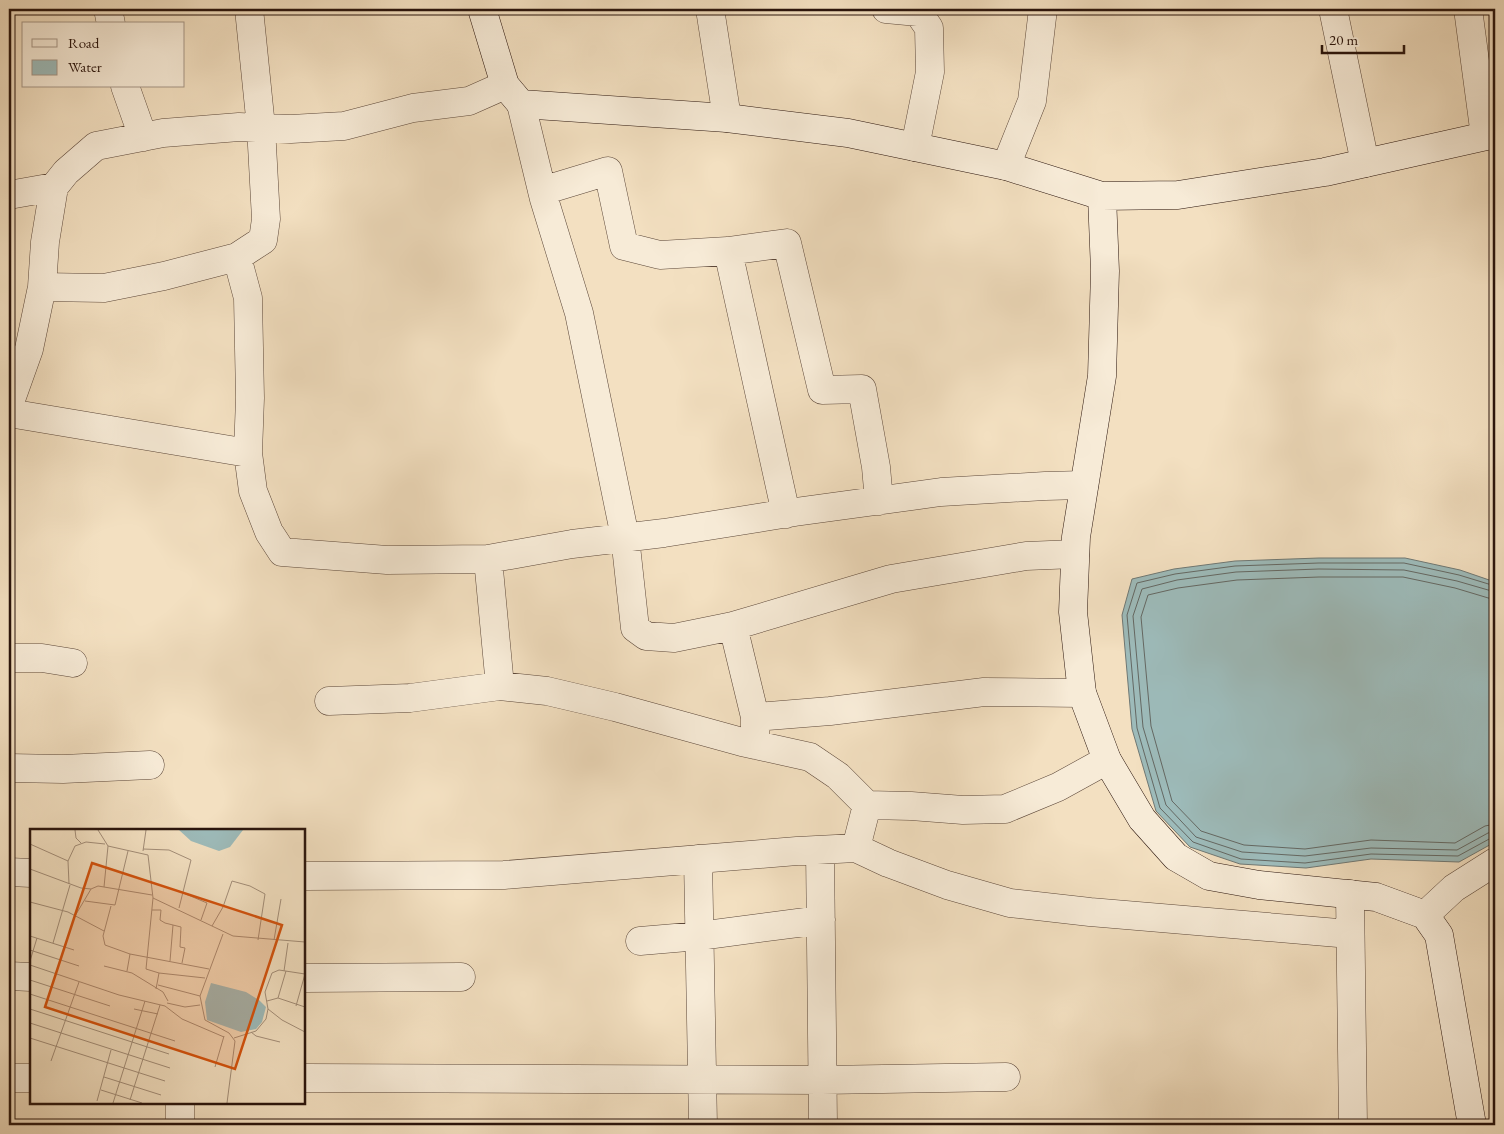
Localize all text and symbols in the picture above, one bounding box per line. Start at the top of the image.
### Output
legend [22,22,185,88]
scale bar [1322,22,1404,54]
text: 20 m [1329,30,1358,49]
text: Road [68,33,100,52]
text: Water [68,57,102,76]
inset map [30,829,305,1104]

